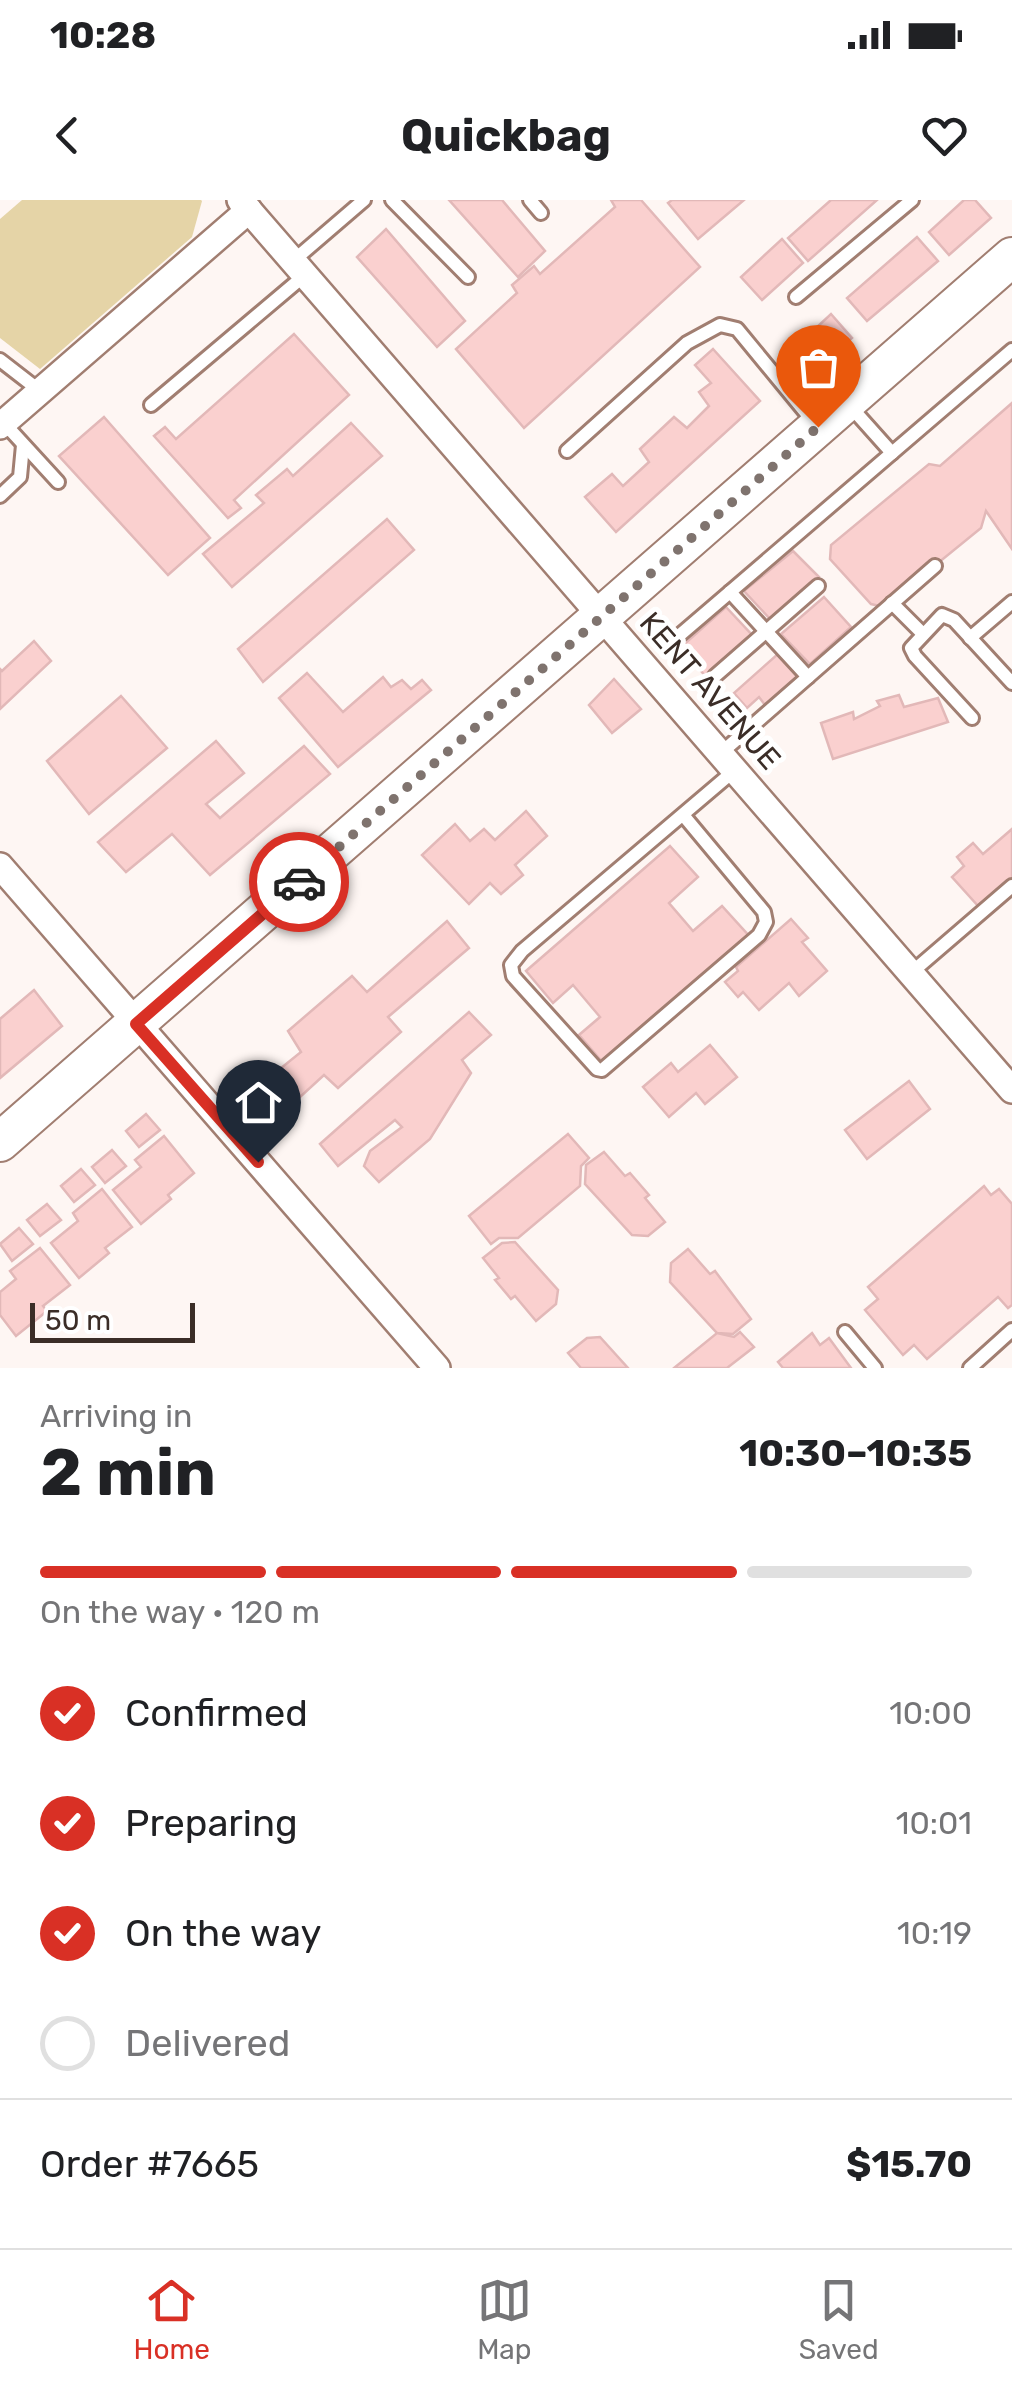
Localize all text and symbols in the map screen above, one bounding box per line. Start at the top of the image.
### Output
text: 10:28 [50,12,156,58]
icon: back [40,108,95,163]
icon: heart [917,108,972,163]
text: Quickbag [401,109,611,162]
pin [776,325,861,428]
icon: bag [791,340,846,395]
street label: KENT AVENUE [632,605,788,777]
courier [249,832,349,932]
icon: car [272,855,327,910]
pin [216,1060,301,1163]
icon: home [231,1075,286,1130]
scale bar [30,1298,195,1342]
text: 50 m [45,1304,111,1337]
text: Arriving in [40,1397,192,1435]
text: 10:30–10:35 [739,1430,972,1476]
text: 2 min [40,1434,216,1511]
text: On the way · 120 m [40,1593,320,1631]
icon: check [40,1686,95,1741]
text: Confirmed [125,1690,308,1736]
text: 10:00 [889,1694,972,1732]
icon: check [40,1796,95,1851]
text: Preparing [125,1800,298,1846]
text: 10:01 [896,1804,972,1842]
icon: check [40,1906,95,1961]
text: On the way [125,1910,321,1956]
text: 10:19 [897,1914,972,1952]
text: Delivered [125,2020,290,2066]
text: Order #7665 [40,2141,259,2187]
text: $15.70 [846,2141,972,2187]
tab: Home [133,2273,210,2366]
tab: Map [477,2273,532,2366]
tab: Saved [799,2273,879,2366]

